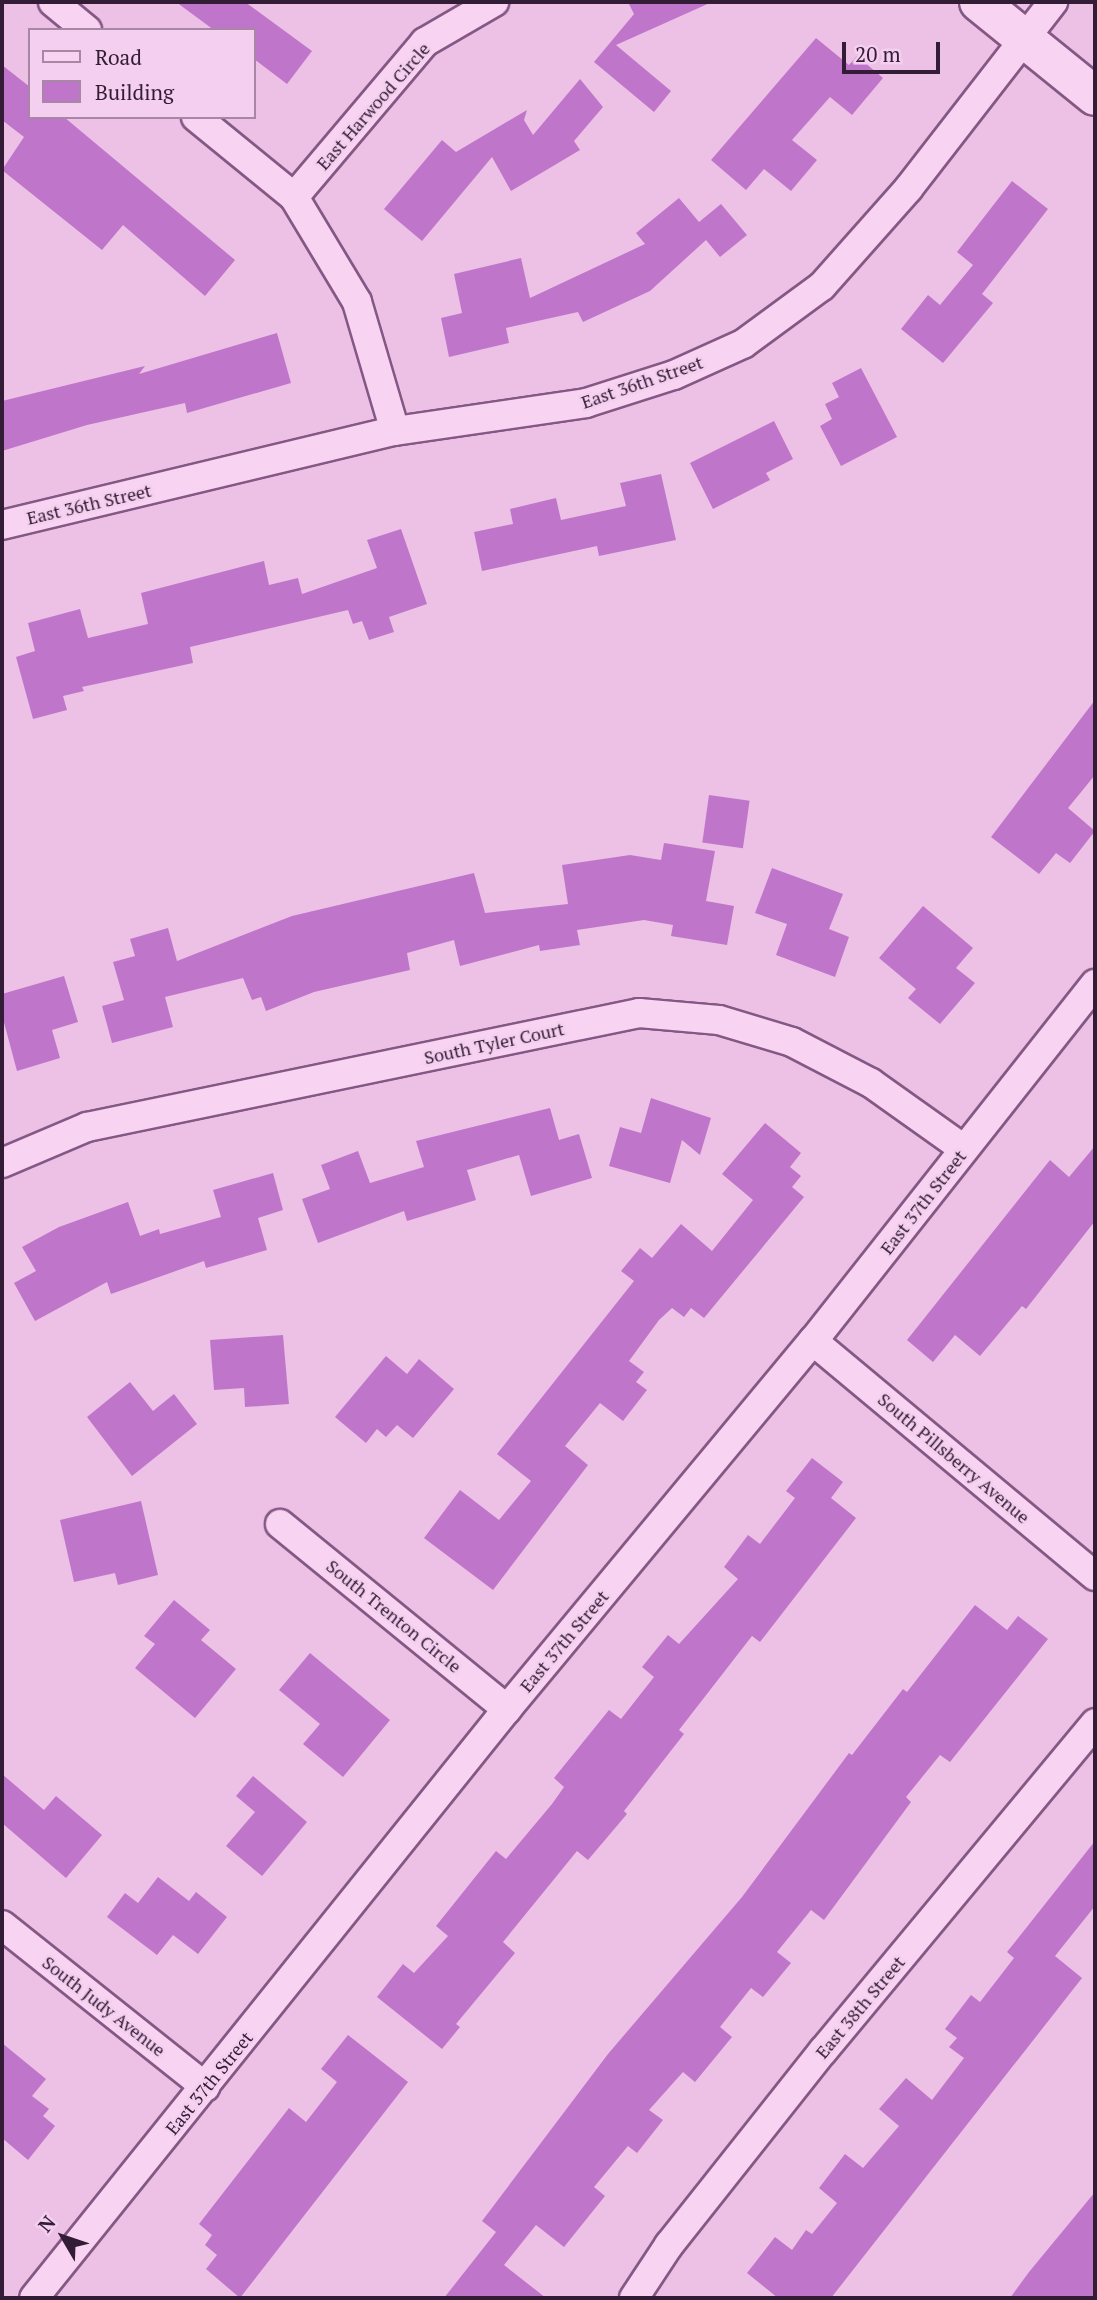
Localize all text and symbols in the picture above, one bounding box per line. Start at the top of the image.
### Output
legend [28,28,256,119]
scale bar [845,28,943,72]
street label: East Harwood Circle [312,38,434,174]
text: 20 m [855,40,901,68]
text: Road [95,43,142,71]
text: Building [95,78,174,106]
street label: East 36th Street [578,351,706,413]
street label: East 36th Street [25,479,153,529]
street label: South Tyler Court [422,1018,566,1068]
street label: East 37th Street [876,1146,970,1258]
street label: South Pillsberry Avenue [874,1388,1034,1528]
street label: South Trenton Circle [322,1555,466,1677]
street label: East 37th Street [515,1586,613,1696]
street label: South Judy Avenue [38,1951,170,2061]
street label: East 38th Street [811,1951,909,2063]
street label: East 37th Street [161,2027,257,2139]
north arrow [28,2202,98,2272]
text: N [32,2210,61,2237]

